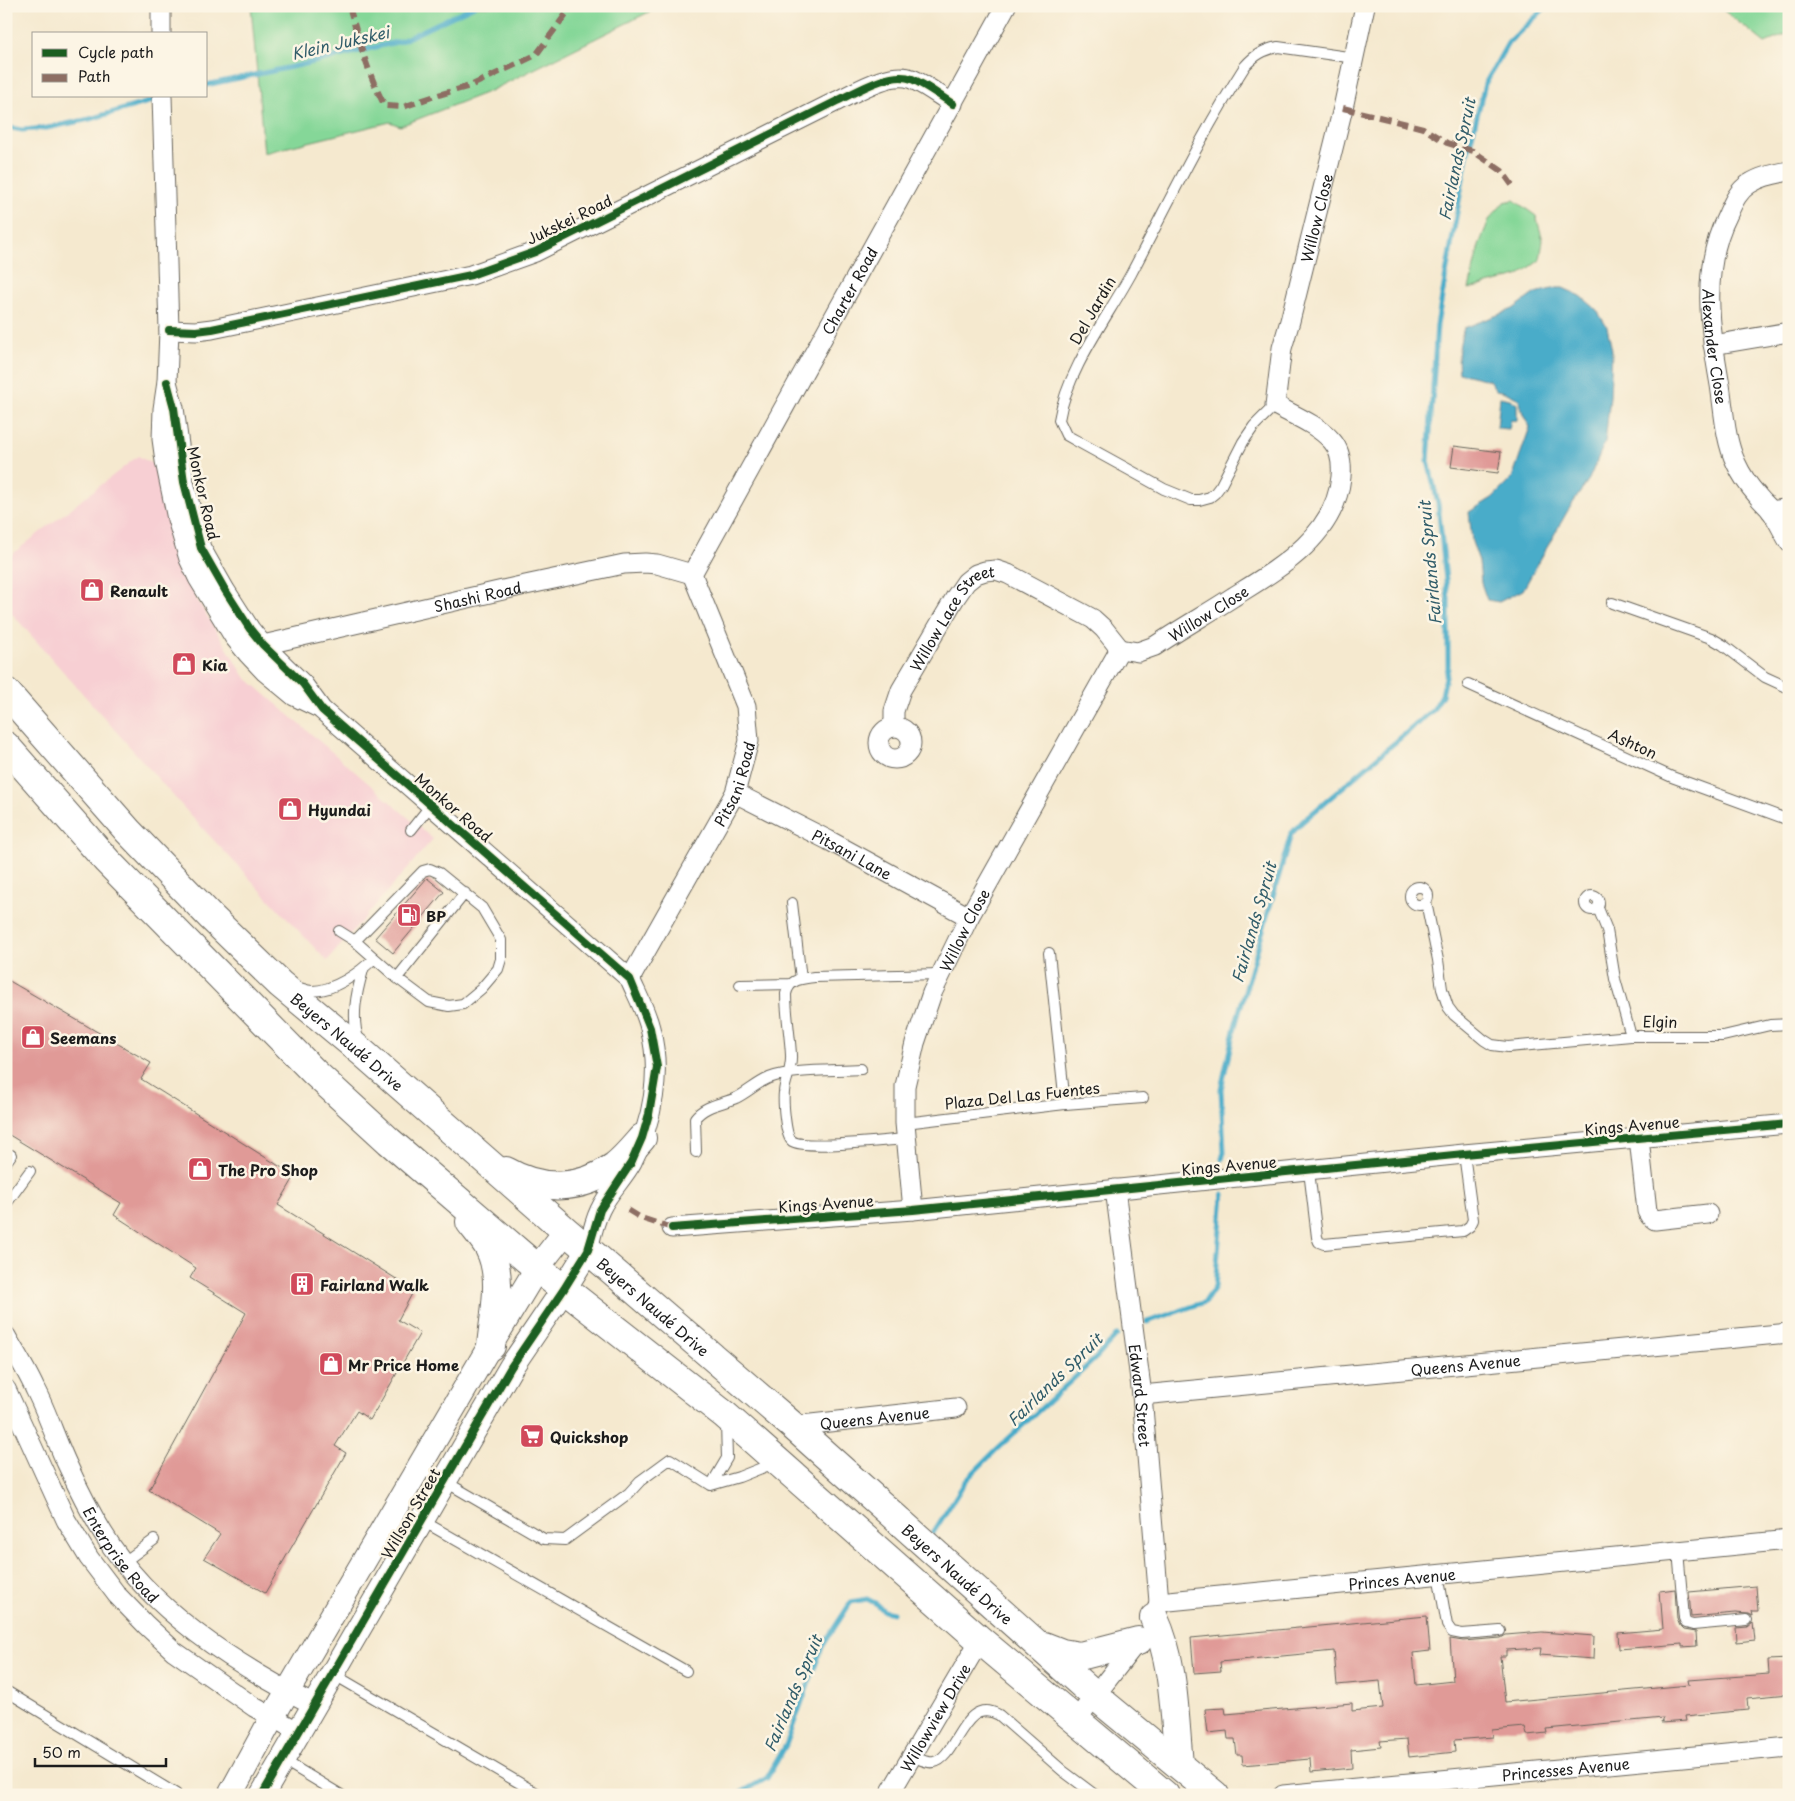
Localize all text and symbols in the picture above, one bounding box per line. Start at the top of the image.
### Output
water label: Klein Jukskei [289,19,394,65]
legend [32,32,208,98]
text: Cycle path [78,40,154,63]
text: Path [78,64,110,87]
water label: Fairlands Spruit [1431,93,1481,222]
street label: Willow Close [1294,171,1338,265]
street label: Jukskei Road [522,188,616,250]
street label: Charter Road [815,242,882,339]
street label: Del Jardin [1063,272,1121,348]
street label: Alexander Close [1698,289,1734,405]
street label: Monkor Road [182,444,226,542]
water label: Fairlands Spruit [1411,498,1446,626]
street label: Willow Lace Street [903,559,996,675]
street label: Shashi Road [431,575,523,617]
shop icon: Renault [79,577,105,603]
place label: Renault [110,579,168,602]
street label: Willow Close [1163,579,1252,646]
shop icon: Kia [171,651,197,677]
place label: Kia [202,653,229,676]
street label: Ashton [1605,722,1661,764]
street label: Pitsani Road [707,739,760,830]
street label: Monkor Road [410,767,498,847]
shop icon: Hyundai [277,796,303,822]
place label: Hyundai [308,798,371,821]
street label: Pitsani Lane [808,822,896,884]
water label: Fairlands Spruit [1224,857,1282,985]
street label: Willow Close [933,884,995,975]
fuel station icon: BP [396,902,422,928]
place label: BP [426,904,446,927]
street label: Beyers Naudé Drive [286,986,409,1096]
street label: Elgin [1642,1009,1678,1033]
shop icon: Seemans [20,1024,46,1050]
place label: Seemans [50,1026,116,1049]
street label: Plaza Del Las Fuentes [943,1075,1101,1115]
street label: Kings Avenue [1583,1109,1681,1141]
street label: Kings Avenue [1180,1149,1278,1181]
shop icon: The Pro Shop [187,1156,213,1182]
place label: The Pro Shop [218,1158,318,1181]
street label: Kings Avenue [778,1188,874,1218]
street label: Beyers Naudé Drive [592,1251,715,1361]
building icon: Fairland Walk [289,1271,315,1297]
place label: Fairland Walk [320,1273,429,1296]
water label: Fairlands Spruit [1001,1325,1109,1431]
street label: Edward Street [1124,1343,1158,1448]
street label: Queens Avenue [1409,1347,1522,1381]
shop icon: Mr Price Home [318,1351,344,1377]
place label: Mr Price Home [348,1353,459,1376]
street label: Queens Avenue [818,1400,931,1434]
supermarket icon: Quickshop [519,1423,545,1449]
place label: Quickshop [550,1425,628,1448]
street label: Willson Street [375,1463,445,1563]
street label: Enterprise Road [78,1502,165,1608]
street label: Beyers Naudé Drive [897,1518,1018,1629]
street label: Princes Avenue [1347,1561,1457,1595]
water label: Fairlands Spruit [757,1629,828,1755]
street label: Willowview Drive [894,1659,976,1776]
scale bar [35,1736,166,1768]
text: 50 m [42,1740,81,1763]
street label: Princesses Avenue [1501,1751,1631,1786]

